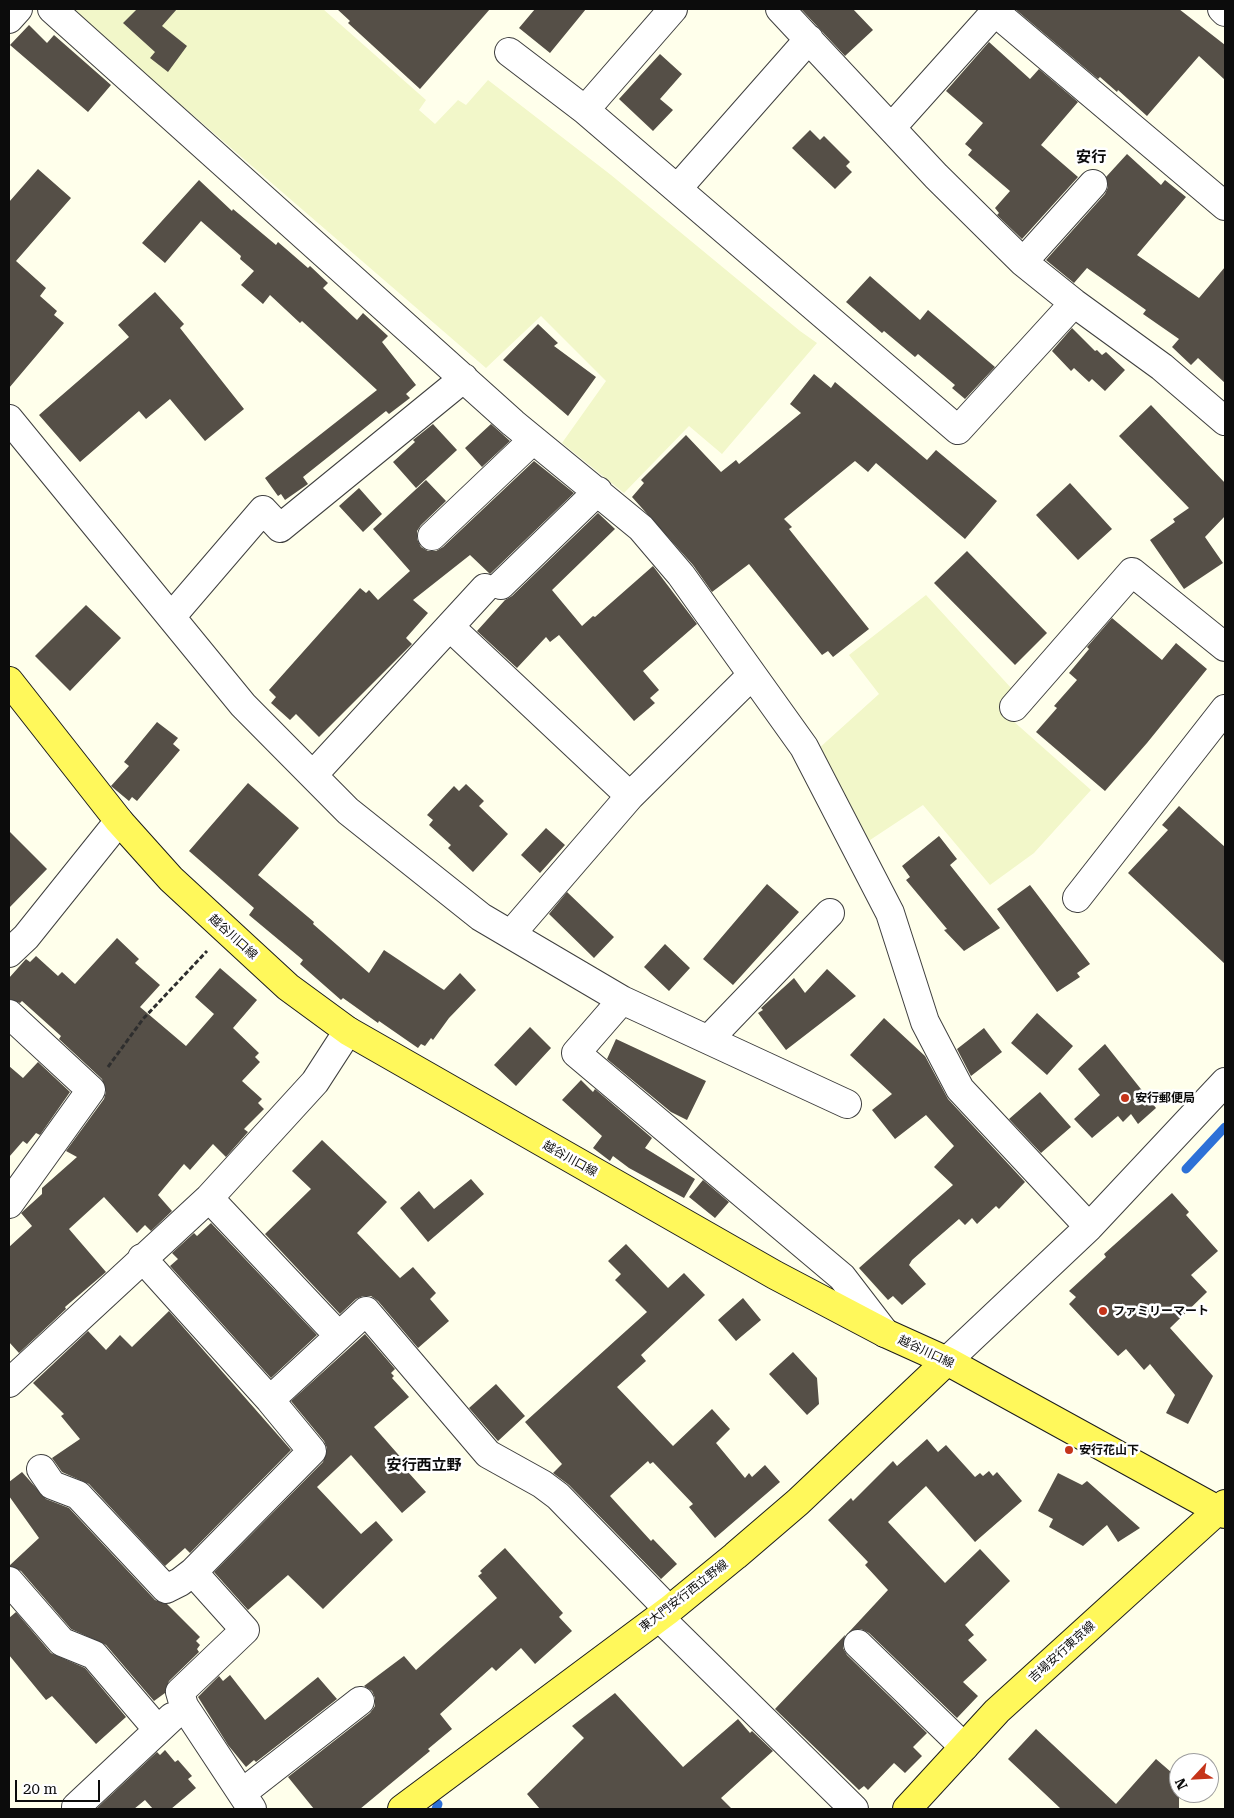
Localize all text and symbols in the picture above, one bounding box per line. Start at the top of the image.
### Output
district label: 安行 [1076,149,1106,167]
street label: 越谷川口線 [206,912,260,962]
place label: 安行郵便局 [1135,1091,1195,1105]
marker: 安行郵便局 [1119,1092,1131,1104]
street label: 越谷川口線 [540,1138,600,1180]
place label: ファミリーマート [1113,1304,1209,1318]
marker: ファミリーマート [1097,1305,1109,1317]
street label: 越谷川口線 [896,1333,956,1371]
place label: 安行花山下 [1079,1443,1139,1457]
marker: 安行花山下 [1063,1444,1075,1456]
district label: 安行西立野 [387,1457,461,1475]
street label: 東大門安行西立野線 [637,1557,731,1635]
street label: 吉場安行東京線 [1026,1619,1098,1685]
north arrow [1169,1753,1219,1803]
scale bar [18,1770,102,1802]
text: N [1172,1776,1191,1792]
text: 20 m [23,1780,57,1798]

